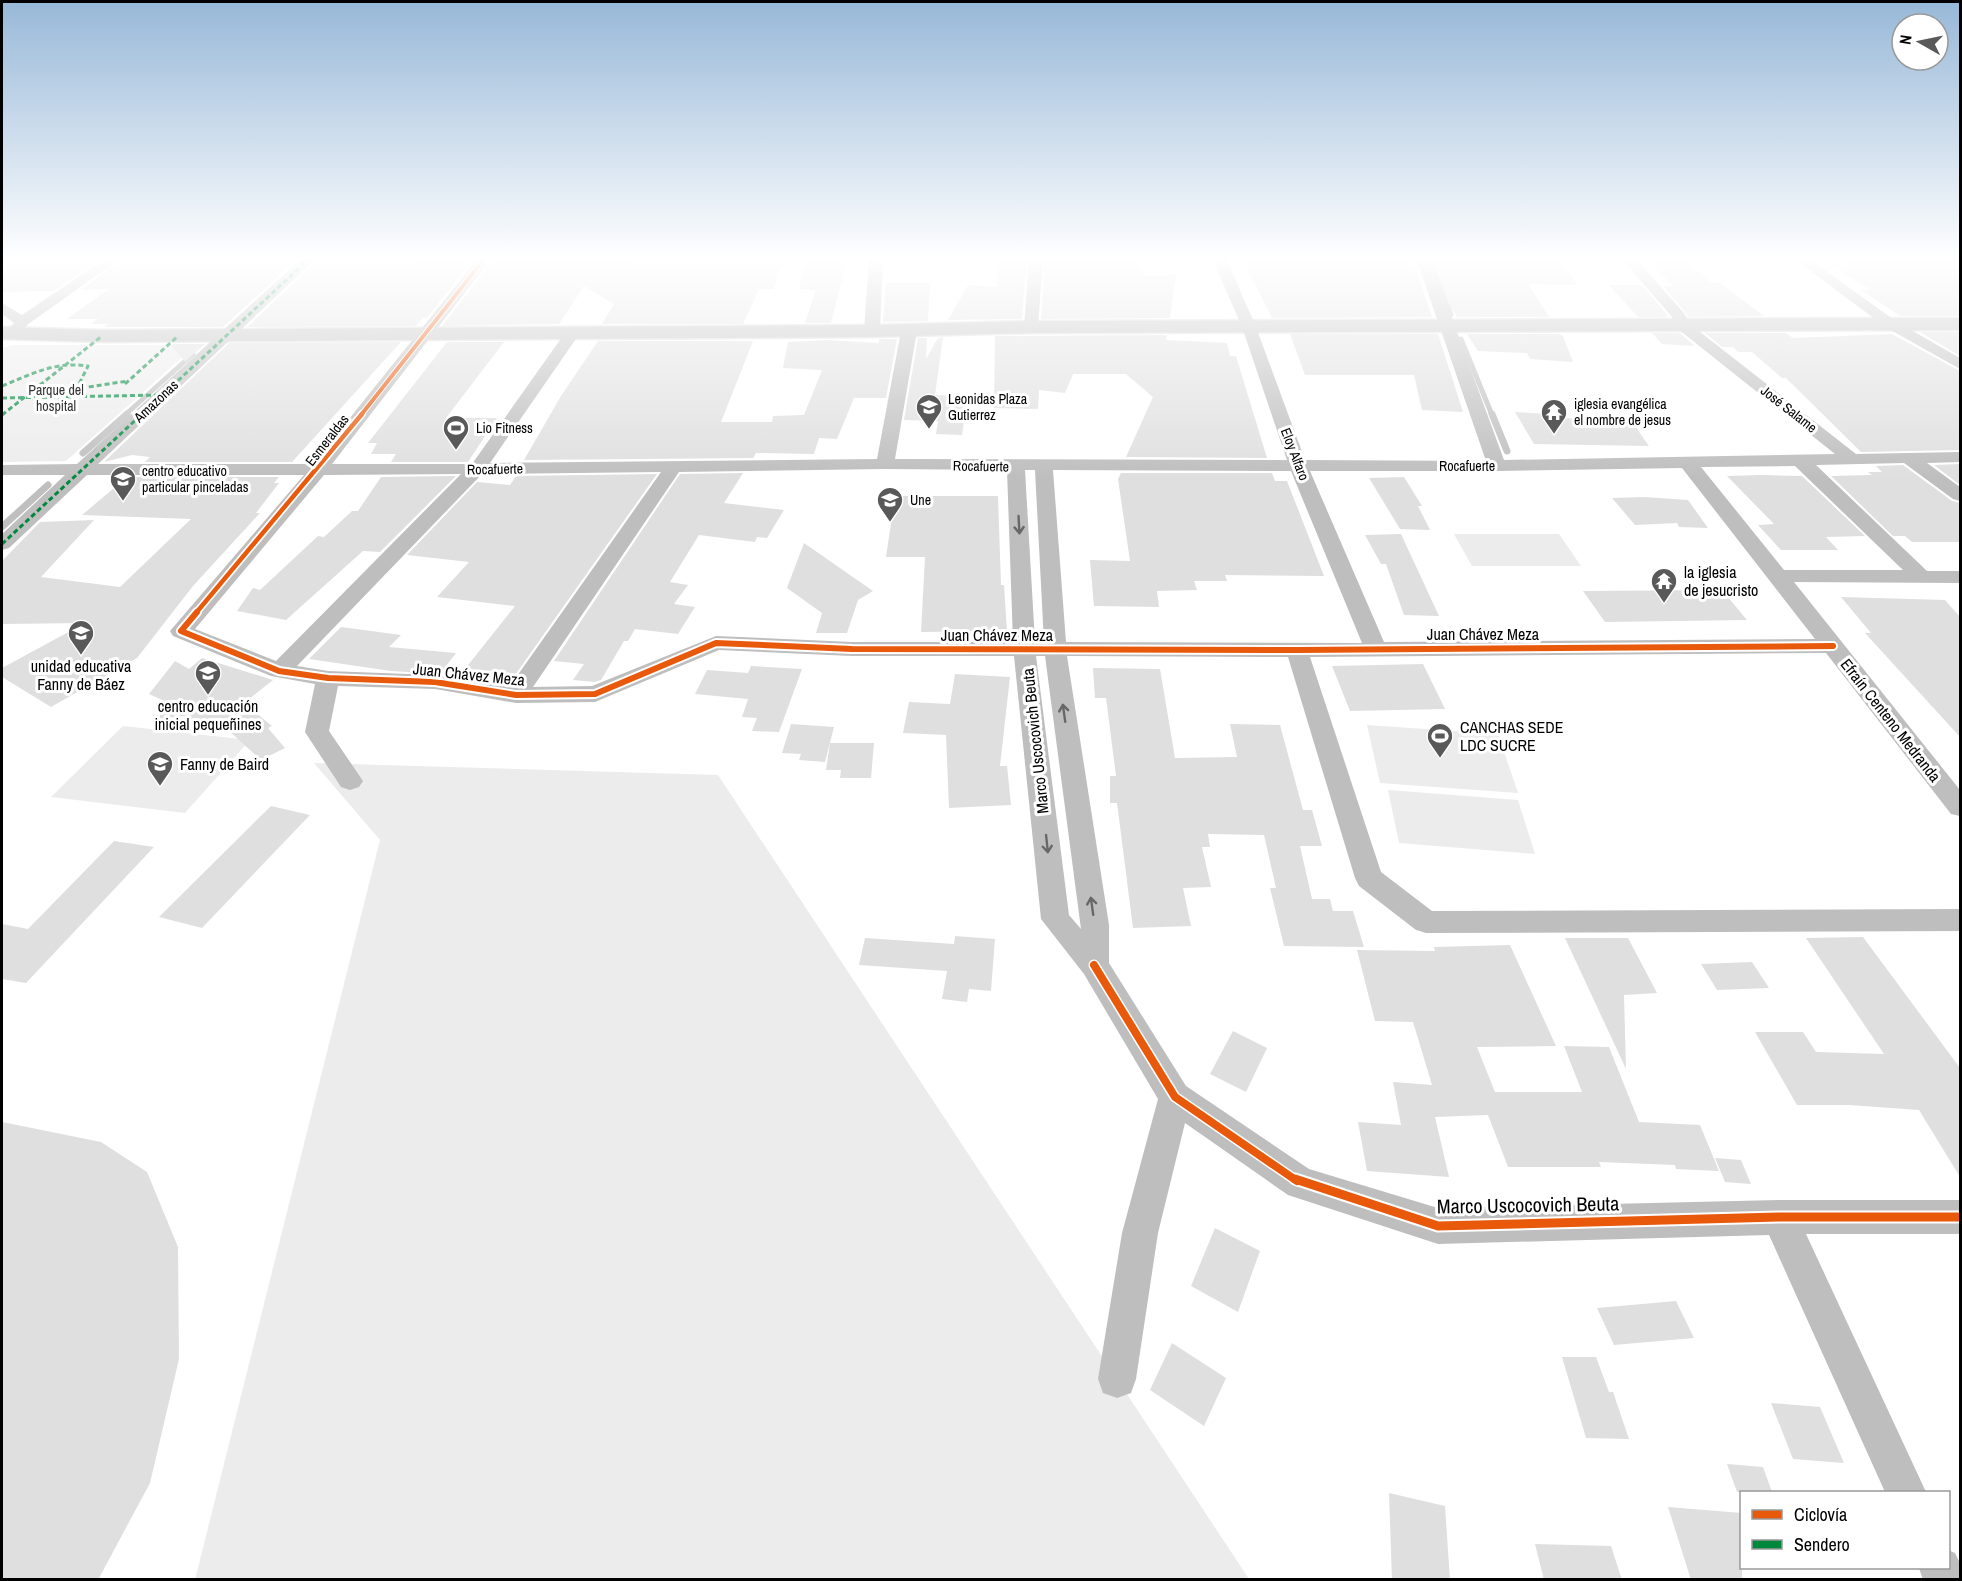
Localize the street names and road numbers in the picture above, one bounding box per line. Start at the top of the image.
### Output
street label: Amazonas [129,376,182,427]
street label: José Salame [1757,381,1821,437]
street label: Esmeraldas [301,410,353,469]
street label: Eloy Alfaro [1277,425,1313,483]
street label: Rocafuerte [953,457,1009,475]
street label: Rocafuerte [1439,457,1495,475]
street label: Rocafuerte [467,460,523,478]
street label: Juan Chávez Meza [1427,623,1540,645]
street label: Juan Chávez Meza [941,624,1054,646]
street label: Efraín Centeno Medranda [1836,654,1947,787]
street label: Juan Chávez Meza [412,657,527,691]
street label: Marco Uscocovich Beuta [1016,667,1054,815]
street label: Marco Uscocovich Beuta [1437,1189,1619,1220]

